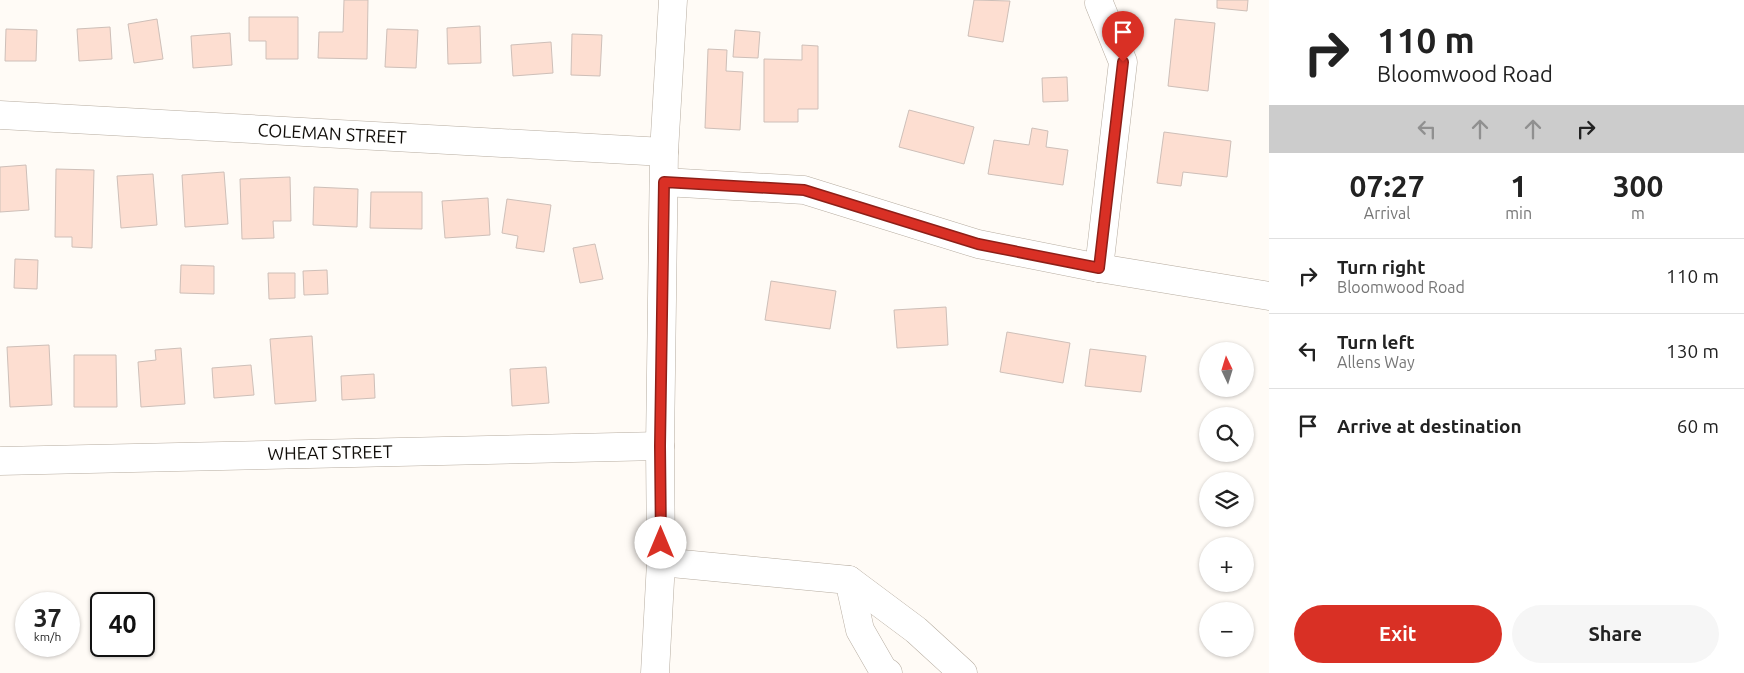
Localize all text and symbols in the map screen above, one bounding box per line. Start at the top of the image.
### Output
pin [1102,11,1144,62]
icon: arrive [1109,18,1137,46]
icon: right [1294,20,1359,85]
text: 110 m [1377,20,1475,60]
text: Bloomwood Road [1377,61,1553,86]
icon: left [1413,115,1441,143]
icon: ahead [1466,115,1494,143]
icon: ahead [1519,115,1547,143]
icon: right [1572,115,1600,143]
street label: COLEMAN STREET [257,119,407,147]
text: 07:27 [1350,169,1425,203]
text: 1 [1510,169,1527,203]
text: 300 [1613,169,1663,203]
text: Arrival [1364,204,1410,222]
text: min [1505,204,1532,222]
text: m [1631,204,1645,222]
text: Turn right [1337,256,1425,278]
icon: right [1294,262,1322,290]
text: 110 m [1666,265,1719,287]
text: Bloomwood Road [1337,278,1465,296]
text: Turn left [1337,331,1415,353]
icon: left [1294,337,1322,365]
text: 130 m [1666,340,1719,362]
north arrow [1199,342,1254,398]
map controls [1199,342,1254,657]
text: Allens Way [1337,353,1415,371]
button: search [1199,407,1254,462]
icon: arrive [1294,412,1322,440]
text: Arrive at destination [1337,415,1522,437]
text: 60 m [1677,415,1719,437]
street label: WHEAT STREET [267,441,393,463]
button: layers [1199,472,1254,527]
position arrow [634,516,686,568]
button: + [1199,537,1254,592]
speed limit sign: 40 [90,592,155,657]
button: − [1199,602,1254,657]
text: 37 [33,604,62,632]
button: Exit [1294,605,1502,663]
button: Share [1512,605,1719,663]
text: km/h [34,630,61,643]

